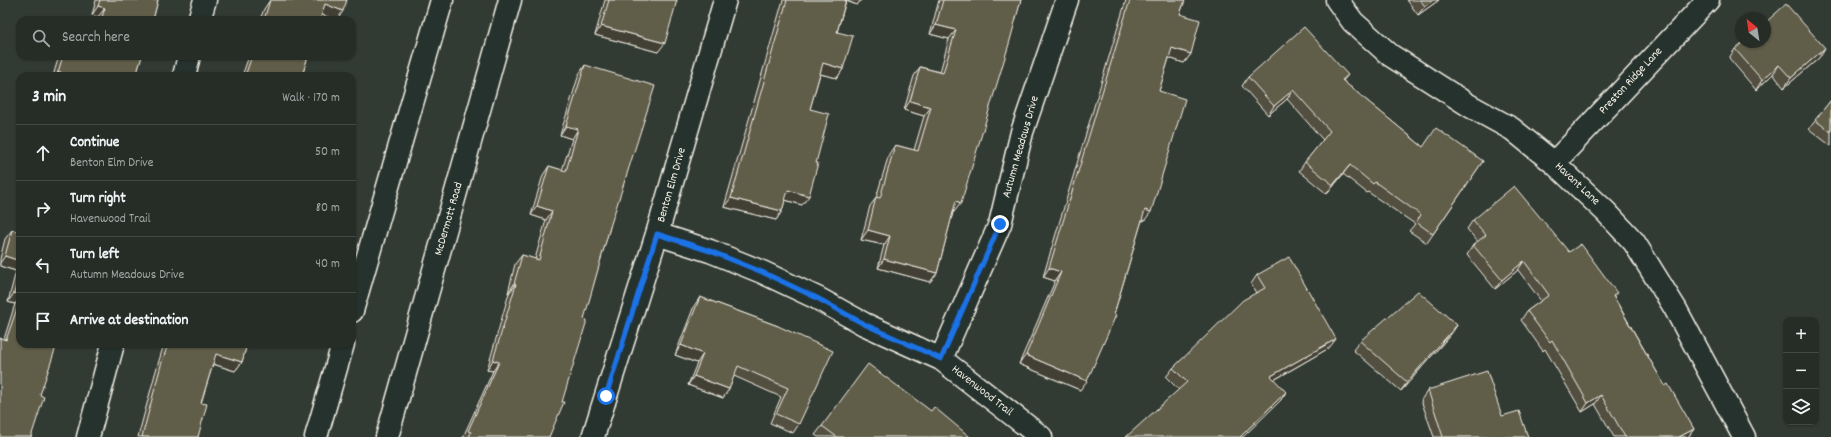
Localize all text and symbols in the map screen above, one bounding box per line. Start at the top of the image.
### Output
north arrow [1735,12,1771,48]
search box [16,16,356,60]
icon: search [30,27,52,49]
text: Search here [62,27,130,49]
street label: Preston Ridge Lane [1595,44,1667,118]
text: 3 min [32,86,66,110]
text: Walk · 170 m [282,89,340,108]
street label: Autumn Meadows Drive [998,94,1044,200]
text: Continue [70,132,119,154]
icon: ahead [32,142,54,164]
text: 50 m [315,143,340,162]
street label: Benton Elm Drive [653,146,691,224]
text: Benton Elm Drive [70,154,153,173]
street label: Havant Lane [1551,159,1603,209]
street label: McDermott Road [430,180,468,258]
text: Turn right [70,188,126,210]
icon: right [32,198,54,220]
text: 80 m [316,199,340,218]
text: Havenwood Trail [70,210,151,229]
route end [991,215,1009,233]
text: Turn left [70,244,119,266]
icon: left [32,254,54,276]
text: 40 m [316,255,340,274]
text: Autumn Meadows Drive [70,266,184,285]
icon: arrive [32,310,54,332]
text: Arrive at destination [70,310,188,332]
map controls [1783,317,1819,425]
button: + [1783,317,1819,353]
button: − [1783,353,1819,389]
street label: Havenwood Trail [947,361,1017,421]
route start [597,387,615,405]
button: layers [1783,389,1819,425]

